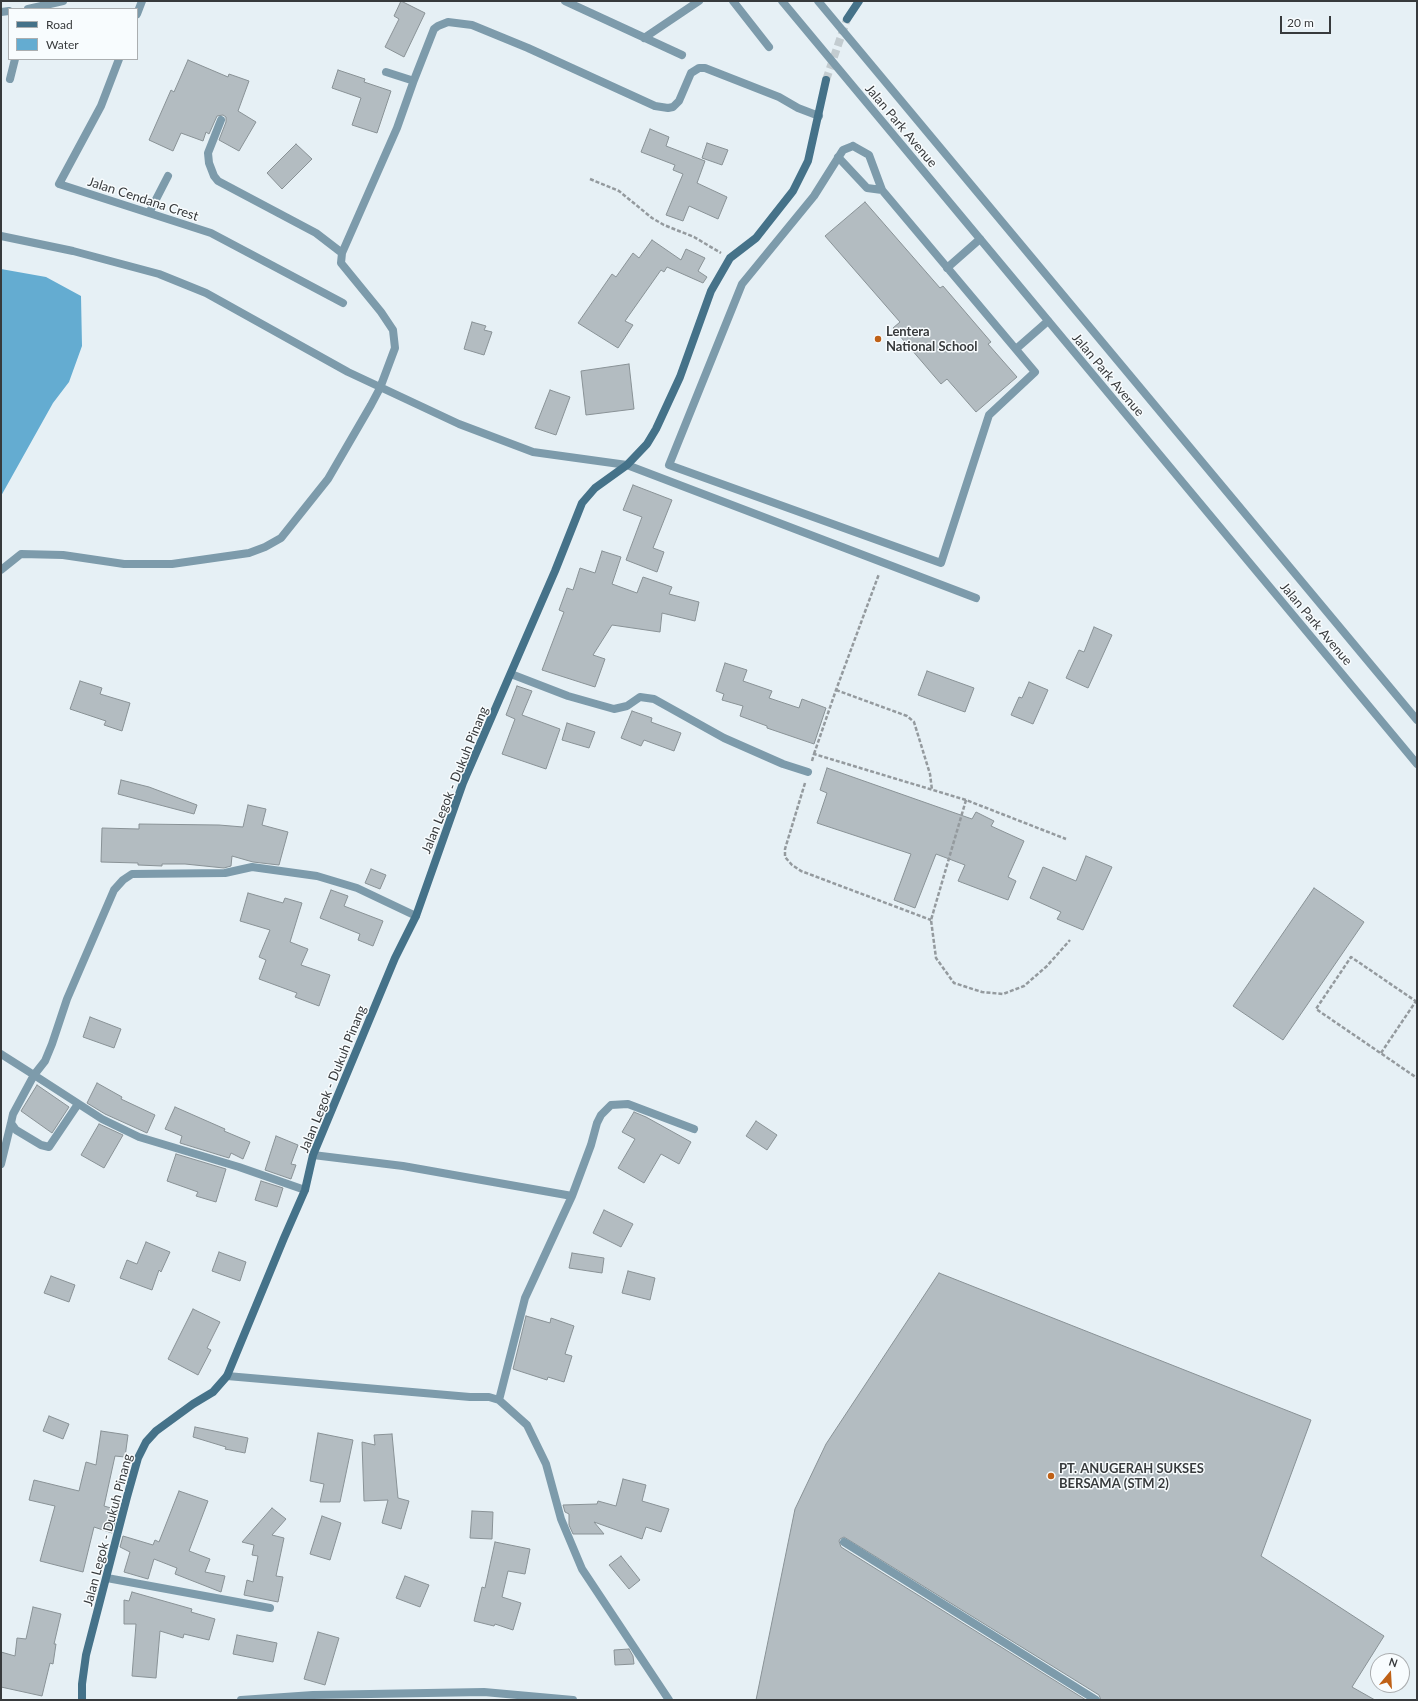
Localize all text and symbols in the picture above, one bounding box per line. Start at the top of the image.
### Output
legend [8,8,138,60]
scale bar [1282,8,1333,34]
text: 20 m [1287,15,1314,30]
text: Road [46,17,73,32]
text: Water [46,37,79,52]
street label: Jalan Park Avenue [862,81,940,171]
street label: Jalan Cendana Crest [86,174,200,224]
place label: Lentera National School [886,324,977,355]
street label: Jalan Park Avenue [1069,330,1147,420]
marker: Lentera National School [873,334,883,344]
street label: Jalan Park Avenue [1277,579,1355,669]
street label: Jalan Legok - Dukuh Pinang [418,704,492,856]
street label: Jalan Legok - Dukuh Pinang [296,1003,370,1155]
street label: Jalan Legok - Dukuh Pinang [80,1452,136,1608]
place label: PT. ANUGERAH SUKSES BERSAMA (STM 2) [1059,1461,1204,1492]
marker: PT. ANUGERAH SUKSES BERSAMA (STM 2) [1046,1471,1056,1481]
north arrow [1370,1653,1410,1693]
text: N [1388,1655,1400,1670]

